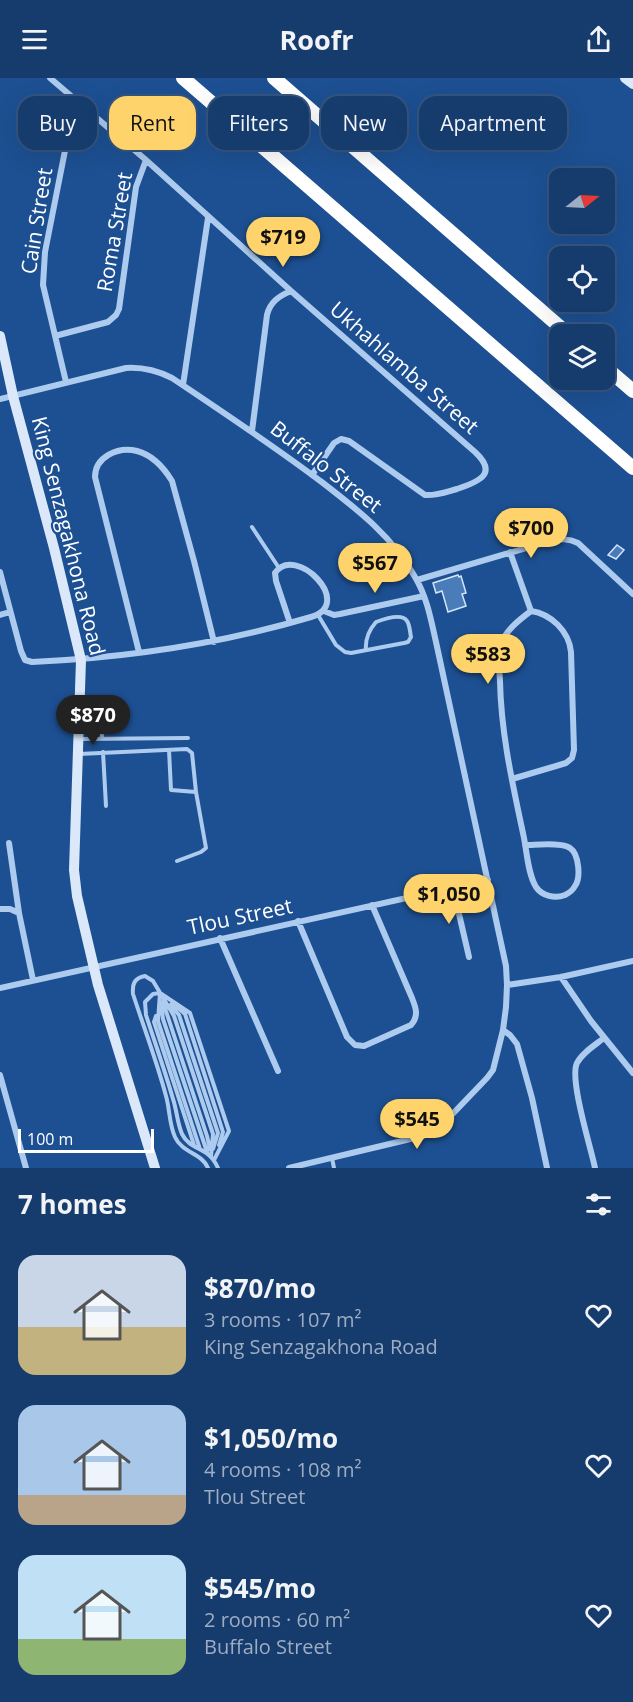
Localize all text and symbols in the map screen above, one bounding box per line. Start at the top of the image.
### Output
text: Roofr [280,21,353,58]
icon: menu [18,23,51,56]
icon: share [582,23,615,56]
chip: Buy [18,96,97,150]
chip: Rent [109,96,196,150]
chip: Filters [208,96,309,150]
chip: New [321,96,407,150]
chip: Apartment [419,96,567,150]
street label: Cain Street [14,166,58,276]
north arrow [549,168,615,234]
map controls [549,168,615,390]
street label: Roma Street [90,170,138,294]
pin: $719 [247,217,319,268]
text: $719 [260,223,306,250]
button: locate [549,246,615,312]
street label: Ukhahlamba Street [324,295,485,440]
button: layers [549,324,615,390]
street label: King Senzagakhona Road [26,413,112,658]
street label: Buffalo Street [265,414,388,519]
pin: $700 [495,508,567,559]
text: $700 [508,514,554,541]
pin: $567 [339,543,411,594]
text: $567 [352,549,398,576]
pin: $583 [452,634,524,685]
text: $583 [465,640,511,667]
pin: $870 [57,695,129,746]
text: $870 [70,701,116,728]
pin: $1,050 [400,874,498,925]
text: $1,050 [418,880,480,907]
street label: Tlou Street [185,891,295,941]
pin: $545 [381,1099,453,1150]
text: $545 [394,1105,440,1132]
scale bar [18,1126,154,1154]
text: 100 m [27,1128,73,1150]
text: 7 homes [18,1186,127,1222]
icon: filters [582,1188,615,1221]
text: $870/mo [204,1270,316,1306]
icon: home [66,1279,138,1351]
icon: heart [582,1299,615,1332]
text: 3 rooms · 107 m² [204,1306,362,1333]
text: King Senzagakhona Road [204,1333,438,1360]
text: $1,050/mo [204,1420,338,1456]
icon: home [66,1429,138,1501]
icon: heart [582,1449,615,1482]
text: 4 rooms · 108 m² [204,1456,362,1483]
text: Tlou Street [204,1483,305,1510]
text: $545/mo [204,1570,316,1606]
icon: home [66,1579,138,1651]
icon: heart [582,1599,615,1632]
text: 2 rooms · 60 m² [204,1606,350,1633]
text: Buffalo Street [204,1633,332,1660]

